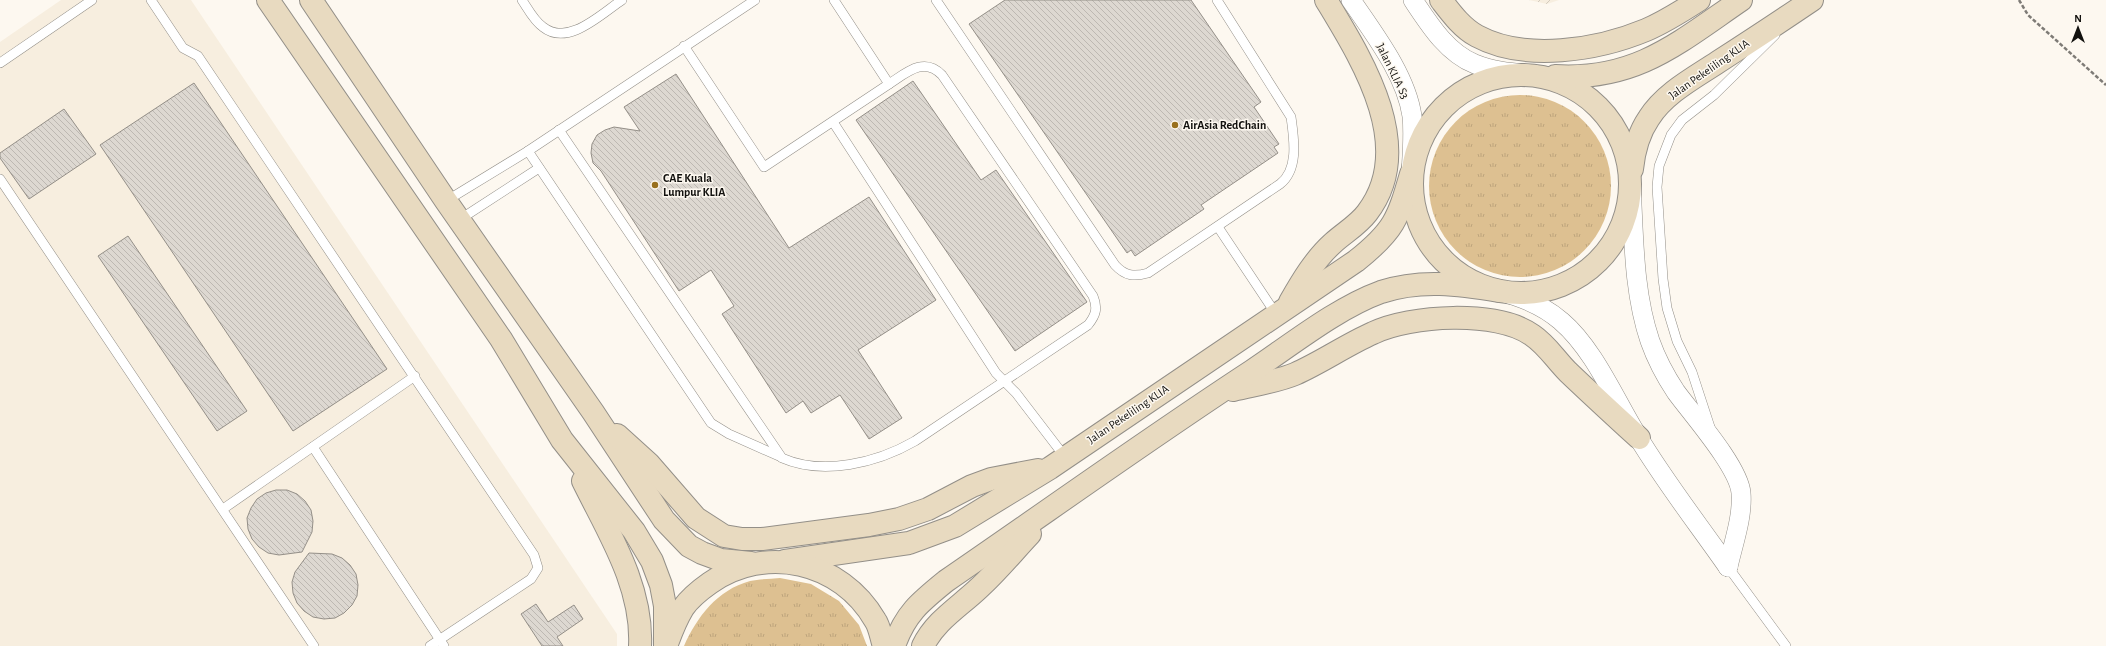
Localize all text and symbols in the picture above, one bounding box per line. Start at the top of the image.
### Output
north arrow [2058,8,2098,48]
text: N [2074,13,2082,24]
street label: Jalan Pekeliling KLIA [1667,37,1751,101]
street label: Jalan KLIA S3 [1374,41,1412,101]
place label: AirAsia RedChain [1183,119,1266,131]
marker: AirAsia RedChain [1170,120,1180,130]
place label: CAE Kuala Lumpur KLIA [663,172,726,198]
marker: CAE Kuala Lumpur KLIA [650,180,660,190]
street label: Jalan Pekeliling KLIA [1085,382,1171,446]

